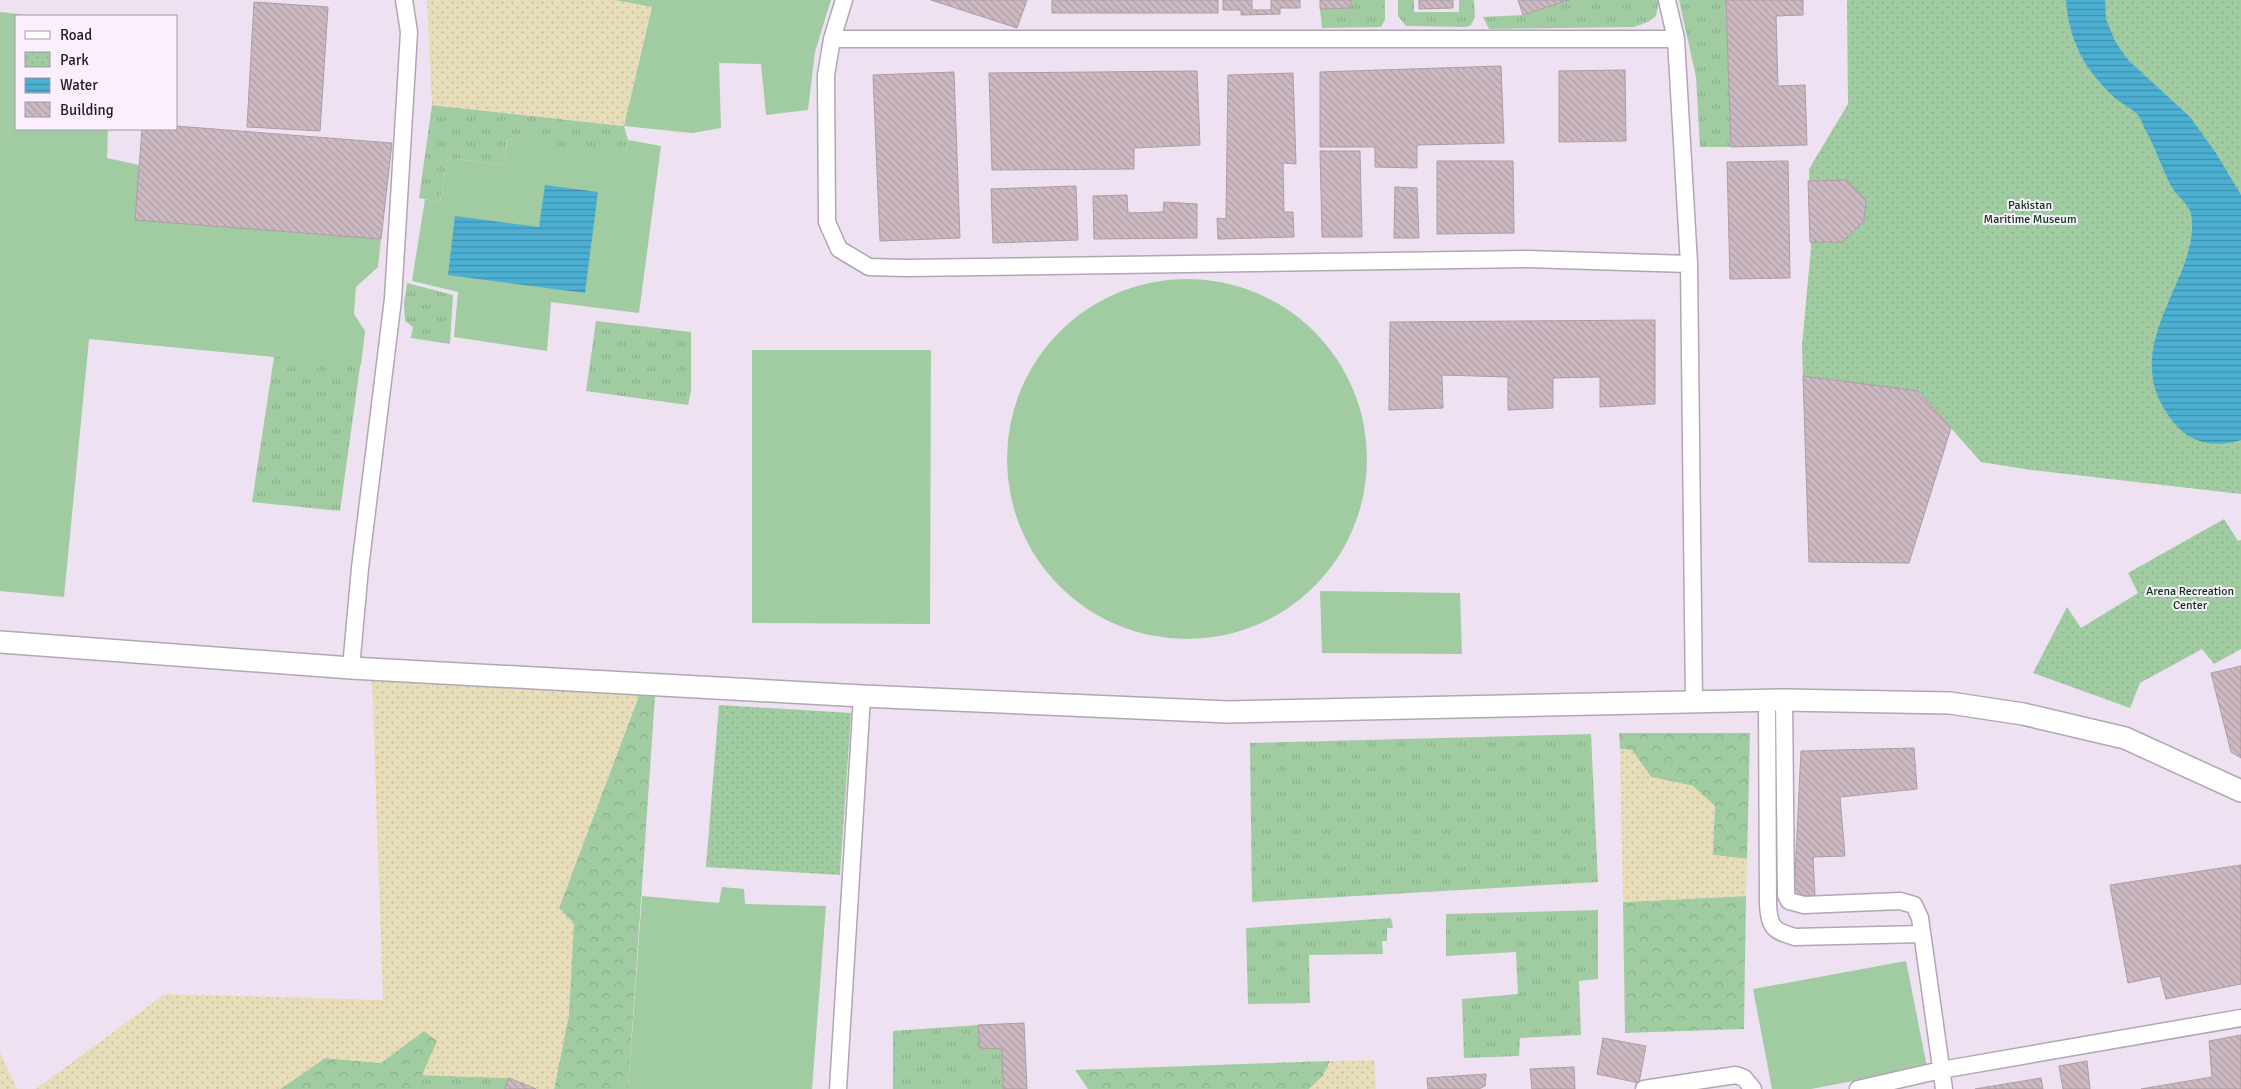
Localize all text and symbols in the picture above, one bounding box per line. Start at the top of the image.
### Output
legend [15,15,178,130]
text: Road [60,26,92,44]
text: Park [60,51,89,69]
text: Water [60,76,98,94]
text: Building [60,101,114,119]
park label: Pakistan Maritime Museum [1984,198,2076,227]
park label: Arena Recreation Center [2146,584,2234,613]

